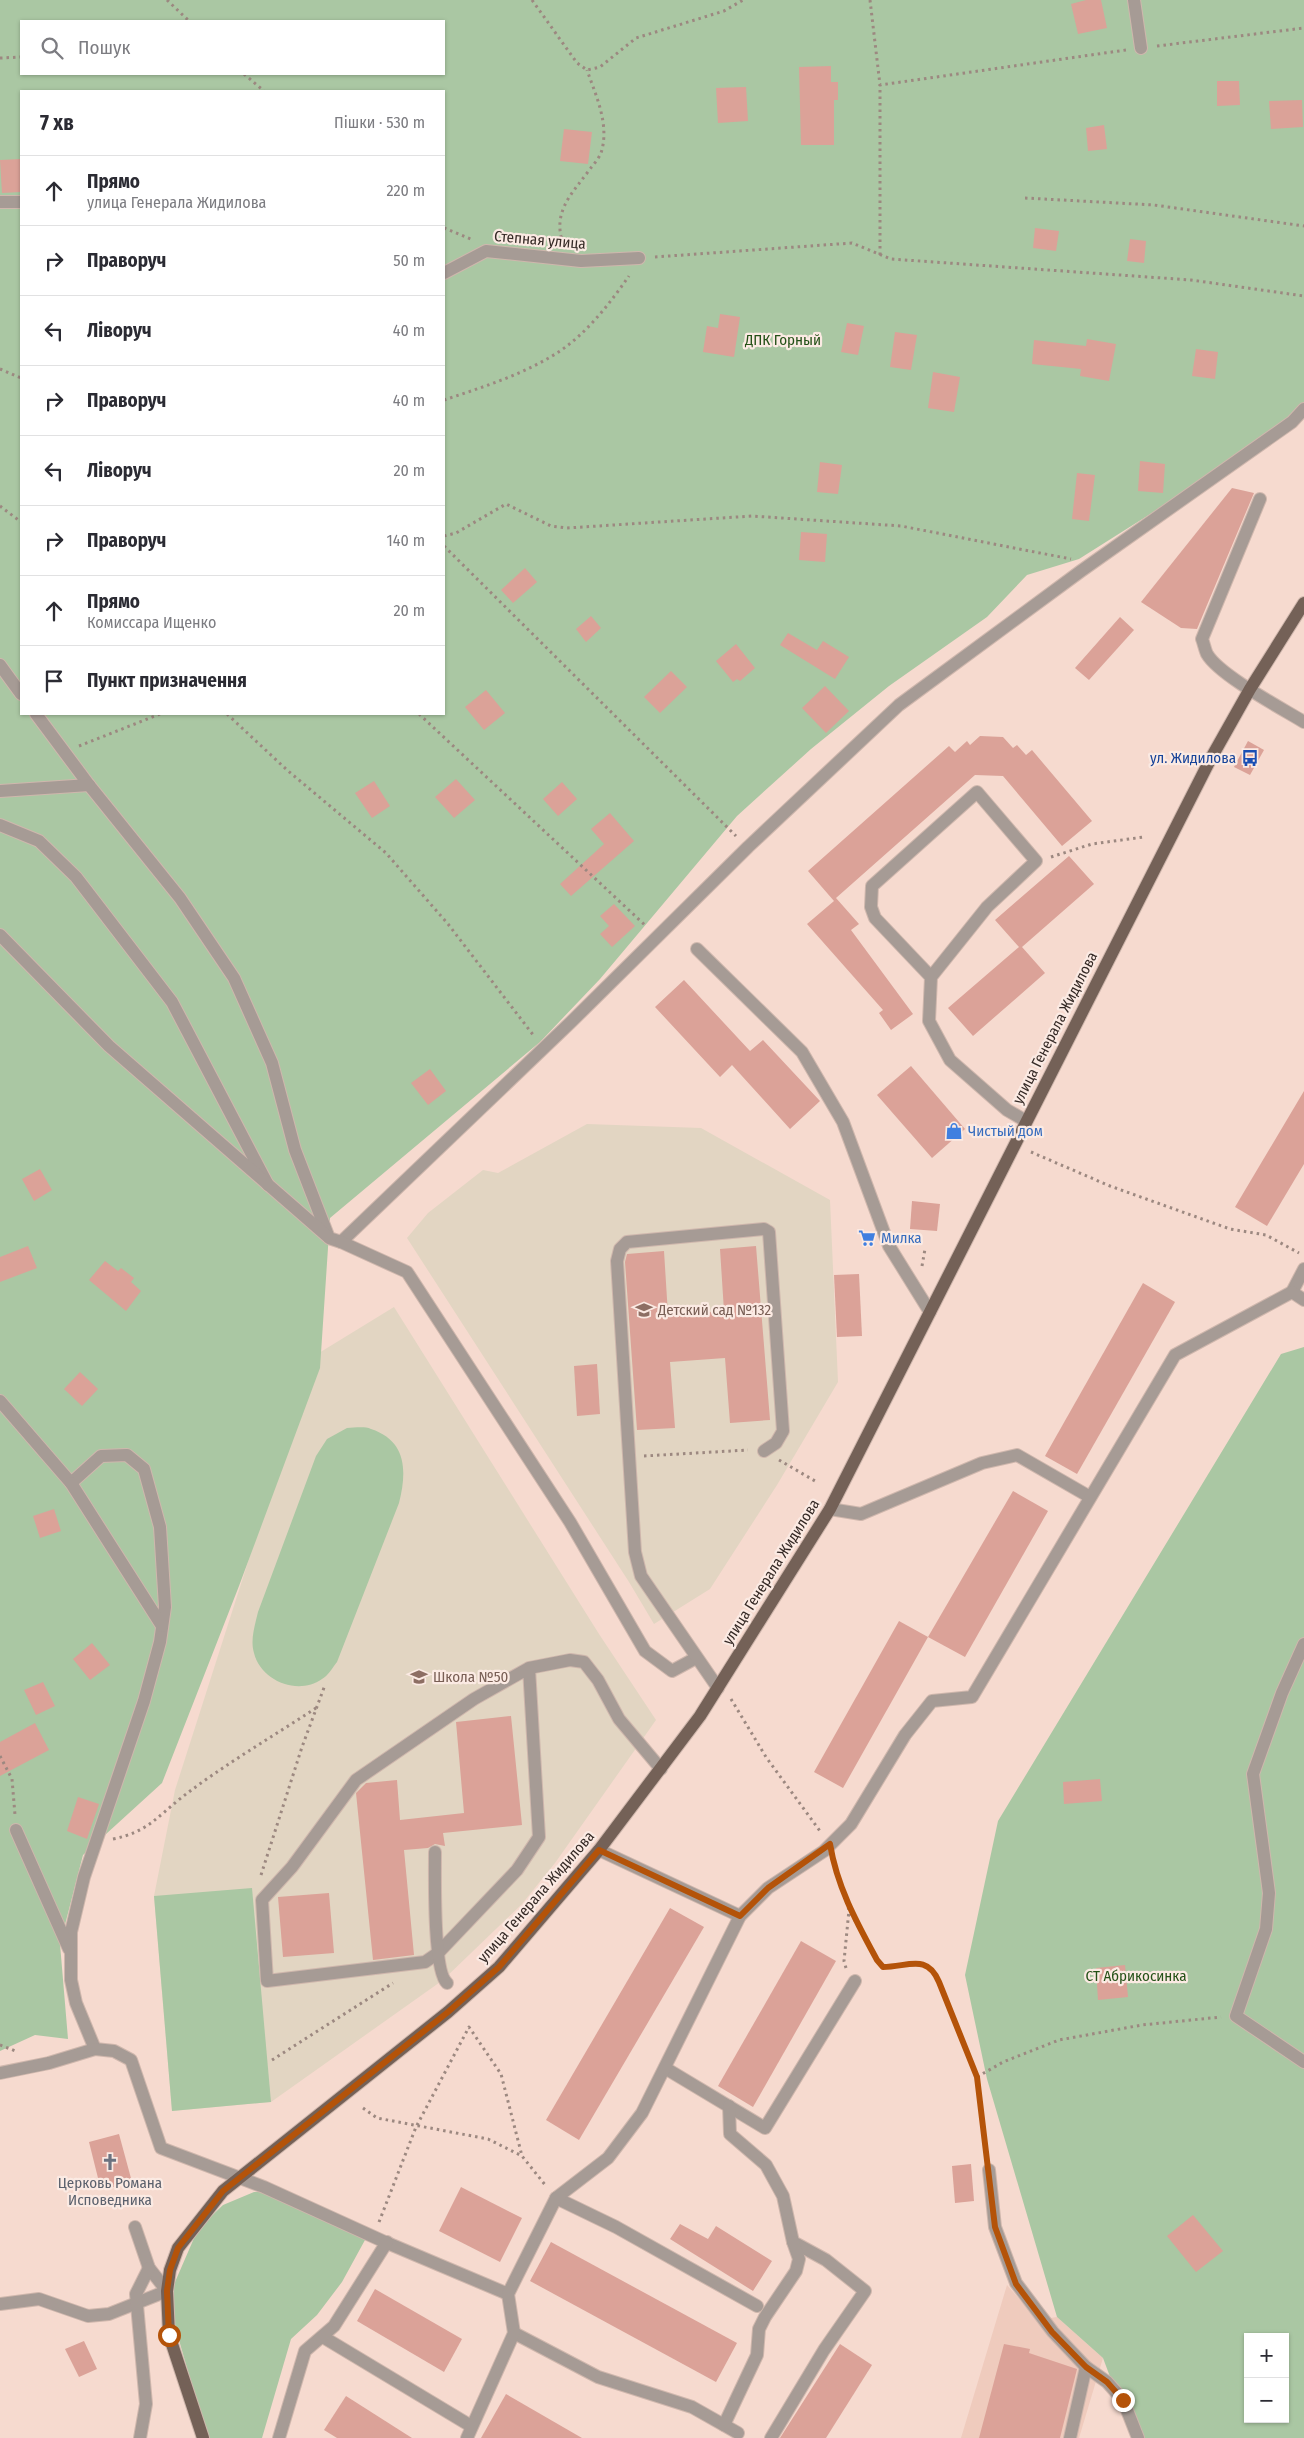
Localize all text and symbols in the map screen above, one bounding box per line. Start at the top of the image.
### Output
search box [20,20,445,75]
icon: search [38,34,66,62]
text: Пошук [78,36,130,59]
text: 7 хв [40,110,74,136]
text: Пішки · 530 m [334,113,425,132]
text: Прямо [87,170,140,193]
icon: ahead [40,177,68,205]
text: 220 m [386,181,425,200]
text: улица Генерала Жидилова [87,193,266,212]
street label: Степная улица [493,227,587,253]
icon: right [40,247,68,275]
text: Праворуч [87,249,166,272]
text: 50 m [393,251,425,270]
icon: left [40,317,68,345]
text: Ліворуч [87,319,152,342]
text: 40 m [393,321,425,340]
park label: ДПК Горный [744,331,821,349]
icon: right [40,387,68,415]
text: Праворуч [87,389,166,412]
text: 40 m [393,391,425,410]
icon: left [40,457,68,485]
text: Ліворуч [87,459,152,482]
text: 20 m [394,461,425,480]
icon: right [40,527,68,555]
text: Праворуч [87,529,166,552]
text: 140 m [387,531,425,550]
text: Прямо [87,590,140,613]
icon: ahead [40,597,68,625]
text: 20 m [394,601,425,620]
text: Комиссара Ищенко [87,613,216,632]
icon: arrive [40,667,68,695]
text: Пункт призначення [87,669,247,692]
bus stop icon: ул. Жидилова [1240,748,1260,768]
place label: ул. Жидилова [1150,749,1236,767]
street label: улица Генерала Жидилова [1009,949,1101,1107]
shop icon: Чистый дом [944,1121,964,1141]
place label: Чистый дом [968,1122,1043,1140]
supermarket icon: Милка [857,1228,877,1248]
place label: Милка [881,1229,922,1247]
school or university icon: Детский сад №132 [634,1300,654,1320]
place label: Детский сад №132 [657,1301,772,1319]
street label: улица Генерала Жидилова [719,1496,823,1648]
school or university icon: Школа №50 [409,1667,429,1687]
place label: Школа №50 [433,1668,508,1686]
street label: улица Генерала Жидилова [474,1828,598,1966]
park label: СТ Абрикосинка [1085,1967,1187,1985]
church icon: Церковь Романа Исповедника [100,2152,120,2172]
place label: Церковь Романа Исповедника [58,2174,162,2209]
route start [158,2324,181,2347]
map controls [1244,2333,1289,2423]
button: + [1244,2333,1289,2378]
button: − [1244,2378,1289,2423]
route end [1112,2389,1135,2412]

